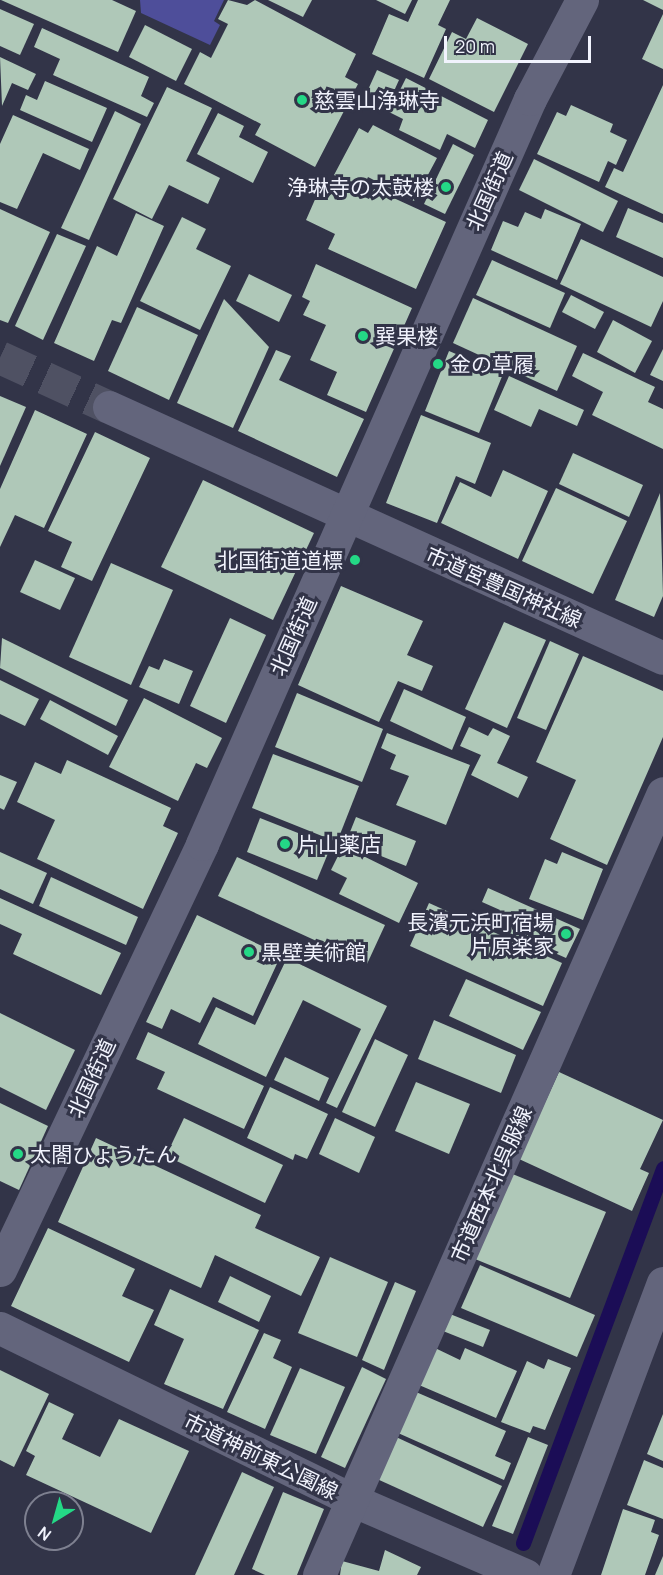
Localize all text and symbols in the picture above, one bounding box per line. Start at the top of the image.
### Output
scale bar [447,24,594,62]
text: 20 m [455,34,495,58]
place label: 慈雲山浄琳寺 [314,87,440,113]
marker: 慈雲山浄琳寺 [295,93,309,107]
street label: 北国街道 [460,148,518,234]
place label: 浄琳寺の太鼓楼 [287,174,434,200]
marker: 浄琳寺の太鼓楼 [439,180,453,194]
place label: 巽果楼 [375,323,438,349]
marker: 巽果楼 [356,329,370,343]
place label: 金の草履 [450,351,534,377]
marker: 金の草履 [431,357,445,371]
street label: 市道宮豊国神社線 [422,541,586,633]
place label: 北国街道道標 [217,547,343,573]
marker: 北国街道道標 [348,553,362,567]
street label: 北国街道 [264,593,322,679]
place label: 片山薬店 [297,831,381,857]
marker: 片山薬店 [278,837,292,851]
place label: 長濱元浜町宿場 片原楽家 [407,909,554,959]
marker: 長濱元浜町宿場 片原楽家 [559,927,573,941]
place label: 黒壁美術館 [261,939,366,965]
marker: 黒壁美術館 [242,945,256,959]
street label: 北国街道 [62,1035,120,1121]
street label: 市道西本北呉服線 [445,1102,537,1266]
place label: 太閤ひょうたん [30,1141,177,1167]
marker: 太閤ひょうたん [11,1147,25,1161]
street label: 市道神前東公園線 [180,1408,342,1504]
north arrow [24,1491,84,1551]
text: N [33,1522,56,1546]

